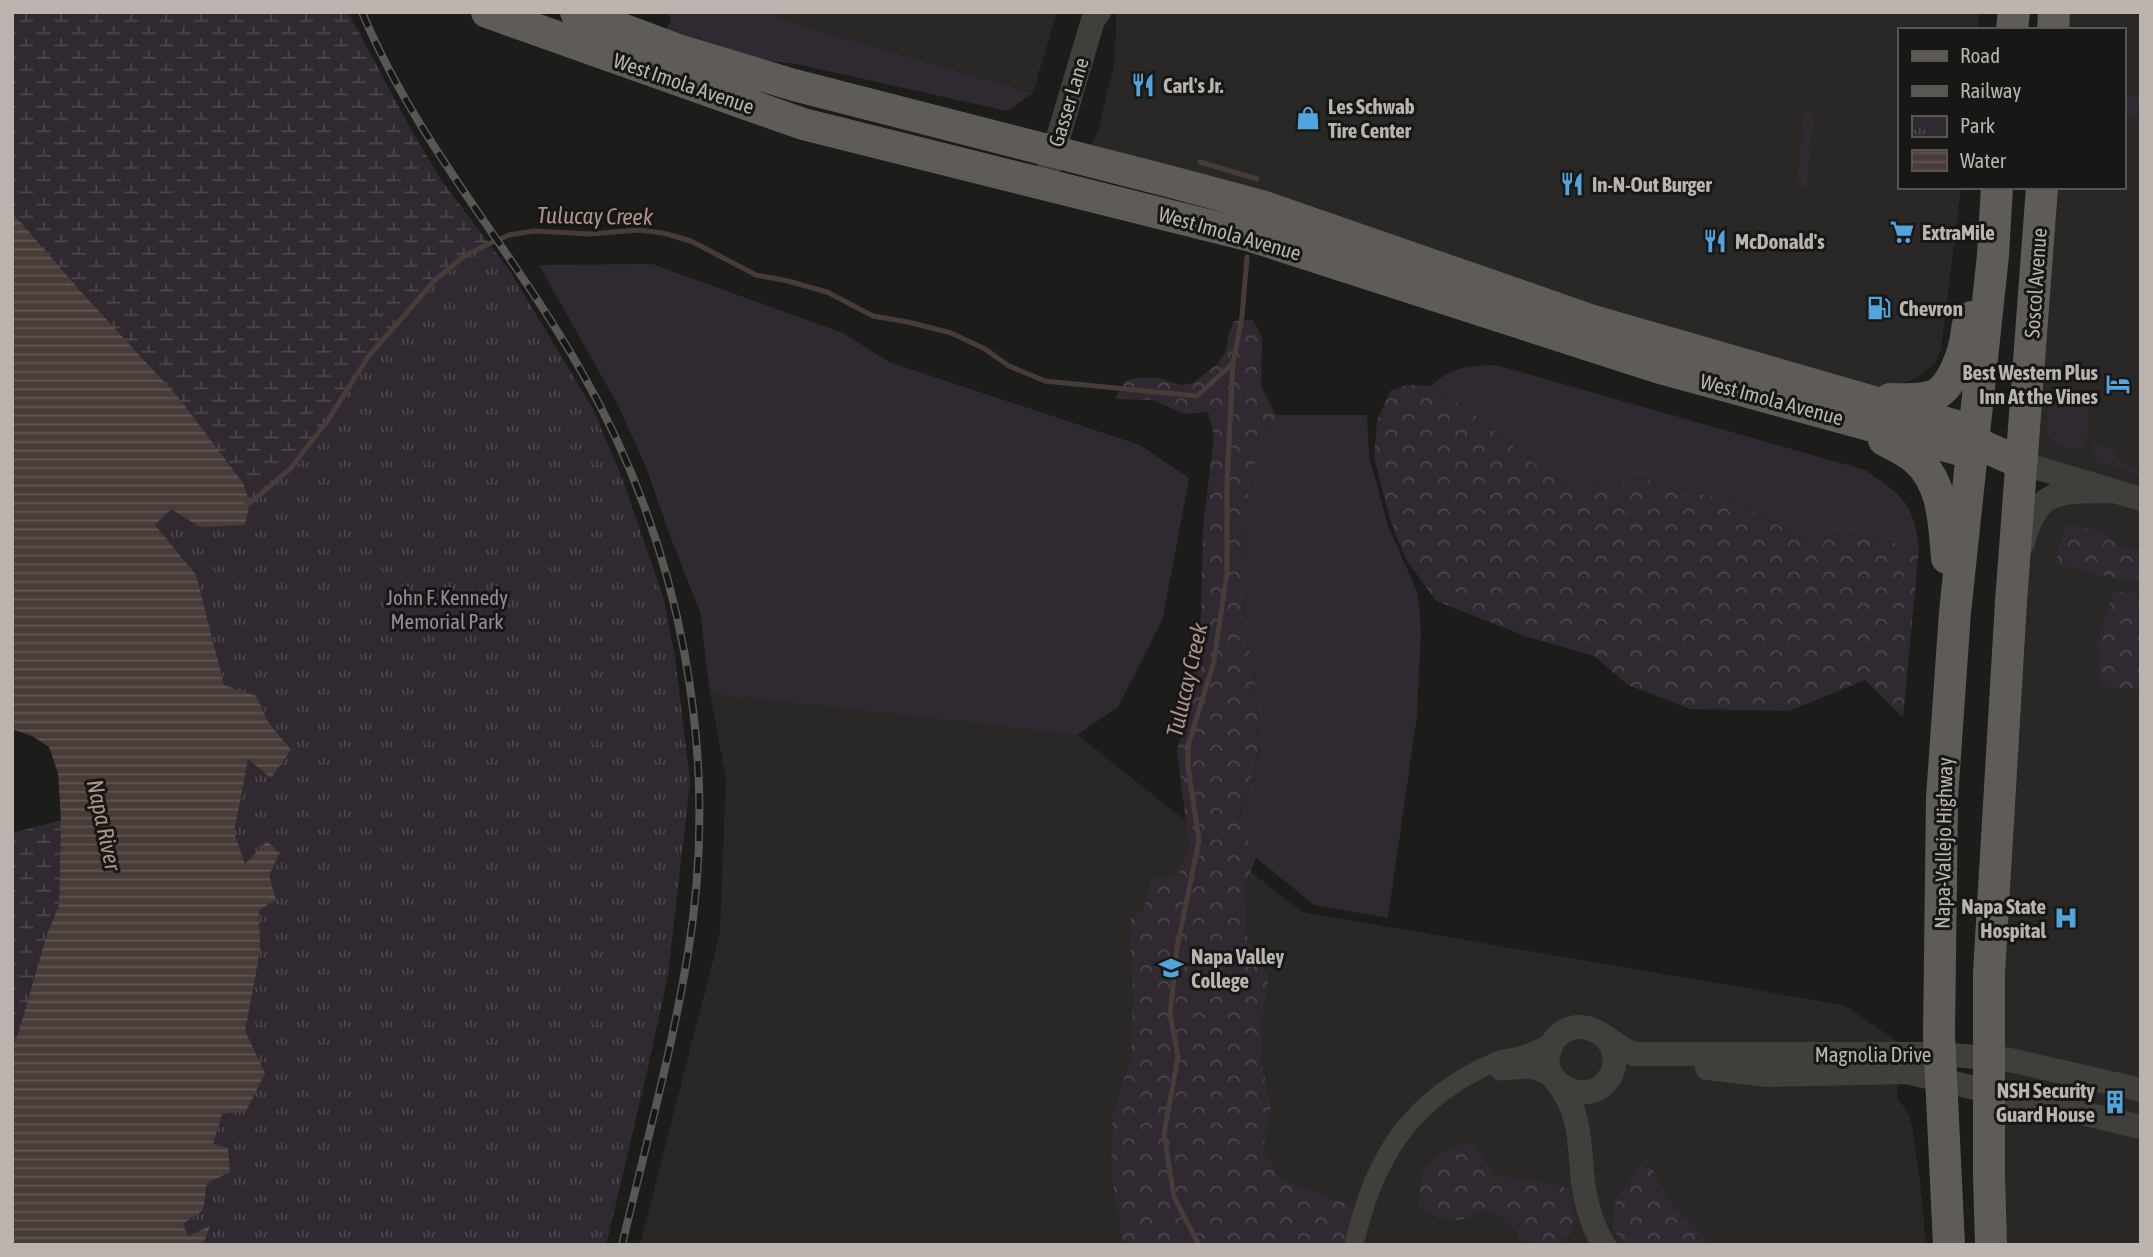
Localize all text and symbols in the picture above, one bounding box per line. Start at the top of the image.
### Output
legend [1898,28,2125,189]
text: Road [1960,43,2000,67]
street label: West Imola Avenue [611,48,757,118]
street label: Gasser Lane [1043,55,1093,149]
restaurant icon: Carl's Jr. [1129,71,1157,99]
place label: Carl's Jr. [1163,73,1224,97]
text: Railway [1960,78,2022,102]
place label: Les Schwab Tire Center [1328,94,1415,142]
shop icon: Les Schwab Tire Center [1294,104,1322,132]
text: Park [1960,113,1995,137]
text: Water [1960,148,2007,172]
restaurant icon: In-N-Out Burger [1558,170,1586,198]
place label: In-N-Out Burger [1592,172,1713,196]
street label: West Imola Avenue [1156,201,1304,265]
water label: Tulucay Creek [537,202,654,230]
supermarket icon: ExtraMile [1888,218,1916,246]
place label: ExtraMile [1922,220,1995,244]
restaurant icon: McDonald's [1701,227,1729,255]
street label: Soscol Avenue [2019,227,2051,339]
place label: McDonald's [1735,229,1825,253]
fuel station icon: Chevron [1865,294,1893,322]
place label: Chevron [1899,296,1963,320]
place label: Best Western Plus Inn At the Vines [1963,360,2099,408]
street label: West Imola Avenue [1698,368,1846,430]
hotel icon: Best Western Plus Inn At the Vines [2104,370,2132,398]
park label: John F. Kennedy Memorial Park [386,585,508,633]
water label: Tulucay Creek [1161,620,1213,739]
street label: Napa-Vallejo Highway [1930,757,1957,929]
water label: Napa River [82,777,127,874]
place label: Napa State Hospital [1961,894,2046,942]
hospital icon: Napa State Hospital [2052,904,2080,932]
place label: Napa Valley College [1191,944,1284,992]
school or university icon: Napa Valley College [1157,954,1185,982]
street label: Magnolia Drive [1815,1042,1931,1066]
place label: NSH Security Guard House [1996,1078,2095,1126]
building icon: NSH Security Guard House [2101,1088,2129,1116]

